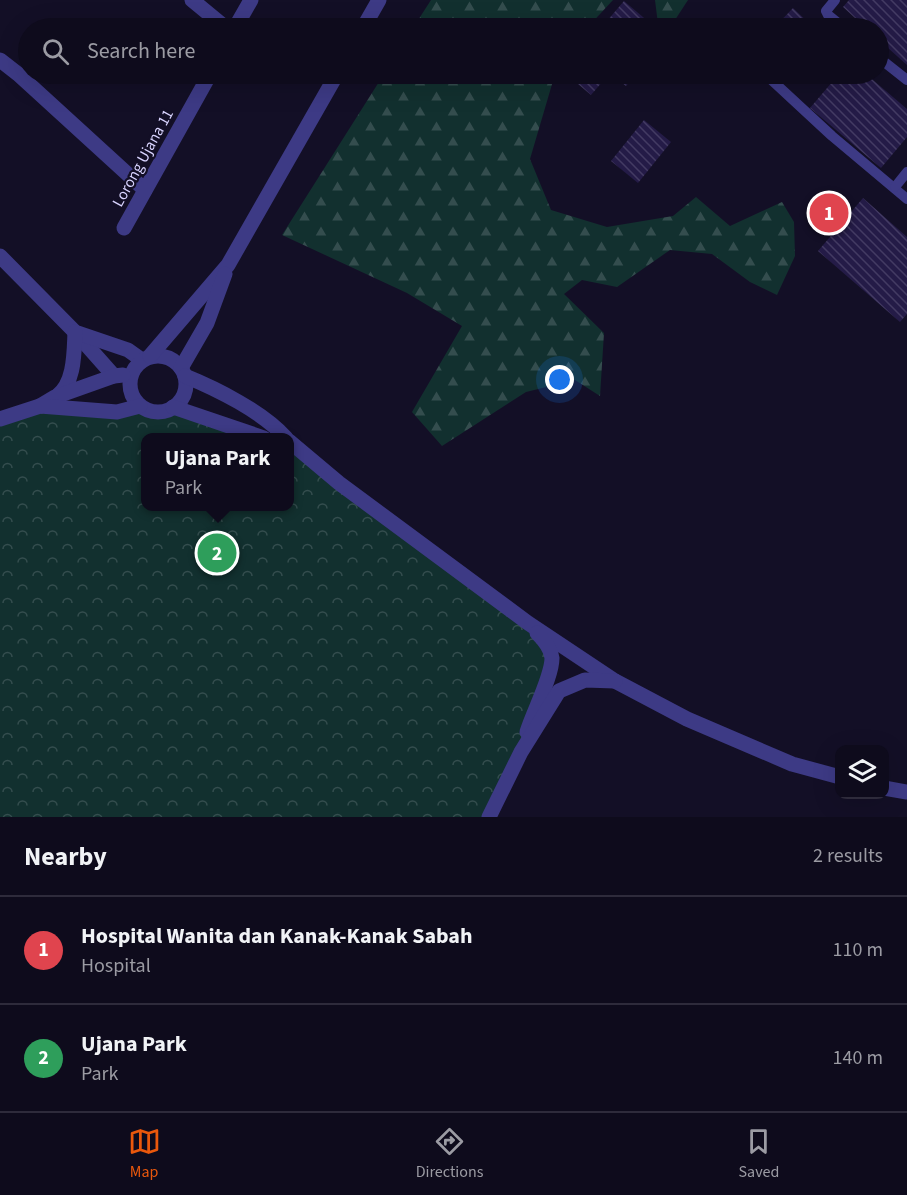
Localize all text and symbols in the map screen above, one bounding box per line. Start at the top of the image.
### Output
search box [18,18,889,84]
icon: search [39,35,72,68]
text: Search here [87,35,195,67]
street label: Lorong Ujana 11 [107,105,179,211]
pin: 1 [810,190,848,236]
your location [545,365,574,394]
popup [141,433,294,511]
text: Ujana Park [165,442,270,474]
text: Park [165,474,202,502]
pin: 2 [198,530,236,576]
map controls [835,745,889,799]
button: layers [835,745,889,799]
text: Nearby [24,838,107,875]
text: 2 results [813,842,883,870]
text: Hospital Wanita dan Kanak-Kanak Sabah [81,920,473,952]
text: 1 [38,936,49,964]
text: 110 m [833,936,883,964]
text: Hospital [81,952,151,980]
text: Ujana Park [81,1028,187,1060]
text: 2 [38,1044,49,1072]
text: 140 m [833,1044,883,1072]
text: Park [81,1060,118,1088]
tab: Map [128,1125,161,1183]
tab: Directions [416,1125,483,1183]
tab: Saved [739,1125,779,1183]

